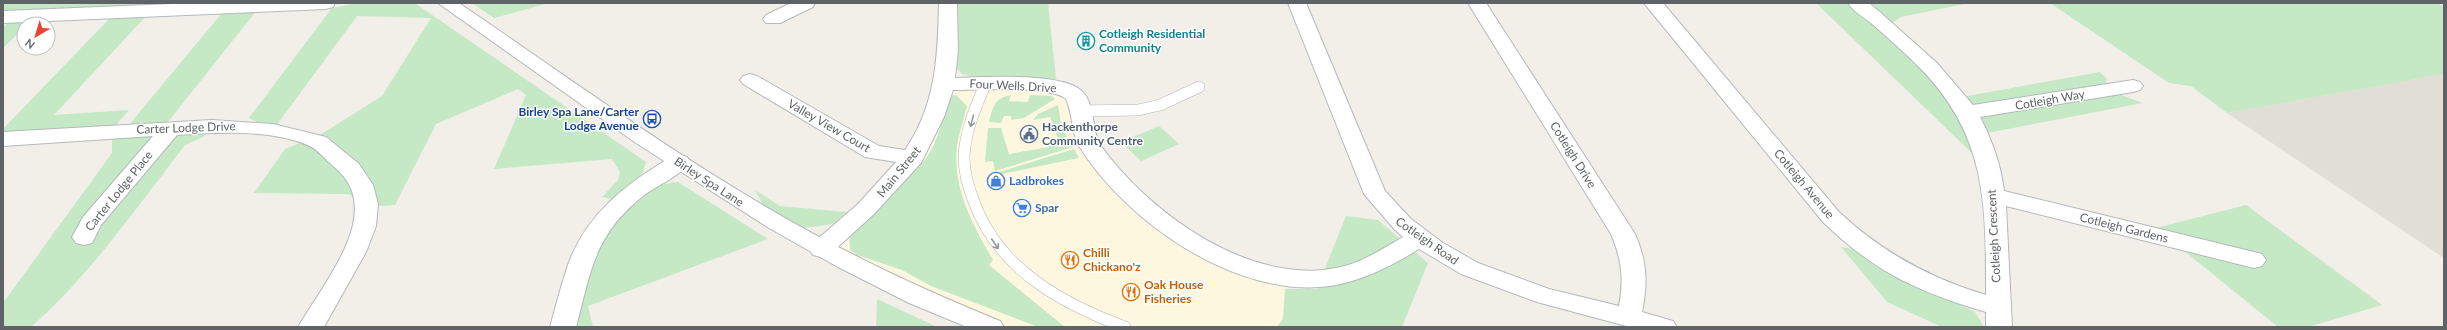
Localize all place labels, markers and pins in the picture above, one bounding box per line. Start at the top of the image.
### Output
place label: Cotleigh Residential Community [1099,26,1205,55]
building icon: Cotleigh Residential Community [1076,31,1096,51]
place label: Birley Spa Lane/Carter Lodge Avenue [518,104,640,133]
bus stop icon: Birley Spa Lane/Carter Lodge Avenue [642,109,662,129]
place label: Hackenthorpe Community Centre [1042,119,1143,148]
public building icon: Hackenthorpe Community Centre [1019,124,1039,144]
shop icon: Ladbrokes [986,171,1006,191]
place label: Ladbrokes [1009,173,1064,188]
supermarket icon: Spar [1012,198,1032,218]
place label: Spar [1035,200,1059,215]
place label: Chilli Chickano'z [1083,245,1141,274]
restaurant icon: Chilli Chickano'z [1060,250,1080,270]
place label: Oak House Fisheries [1144,277,1204,306]
restaurant icon: Oak House Fisheries [1121,282,1141,302]

